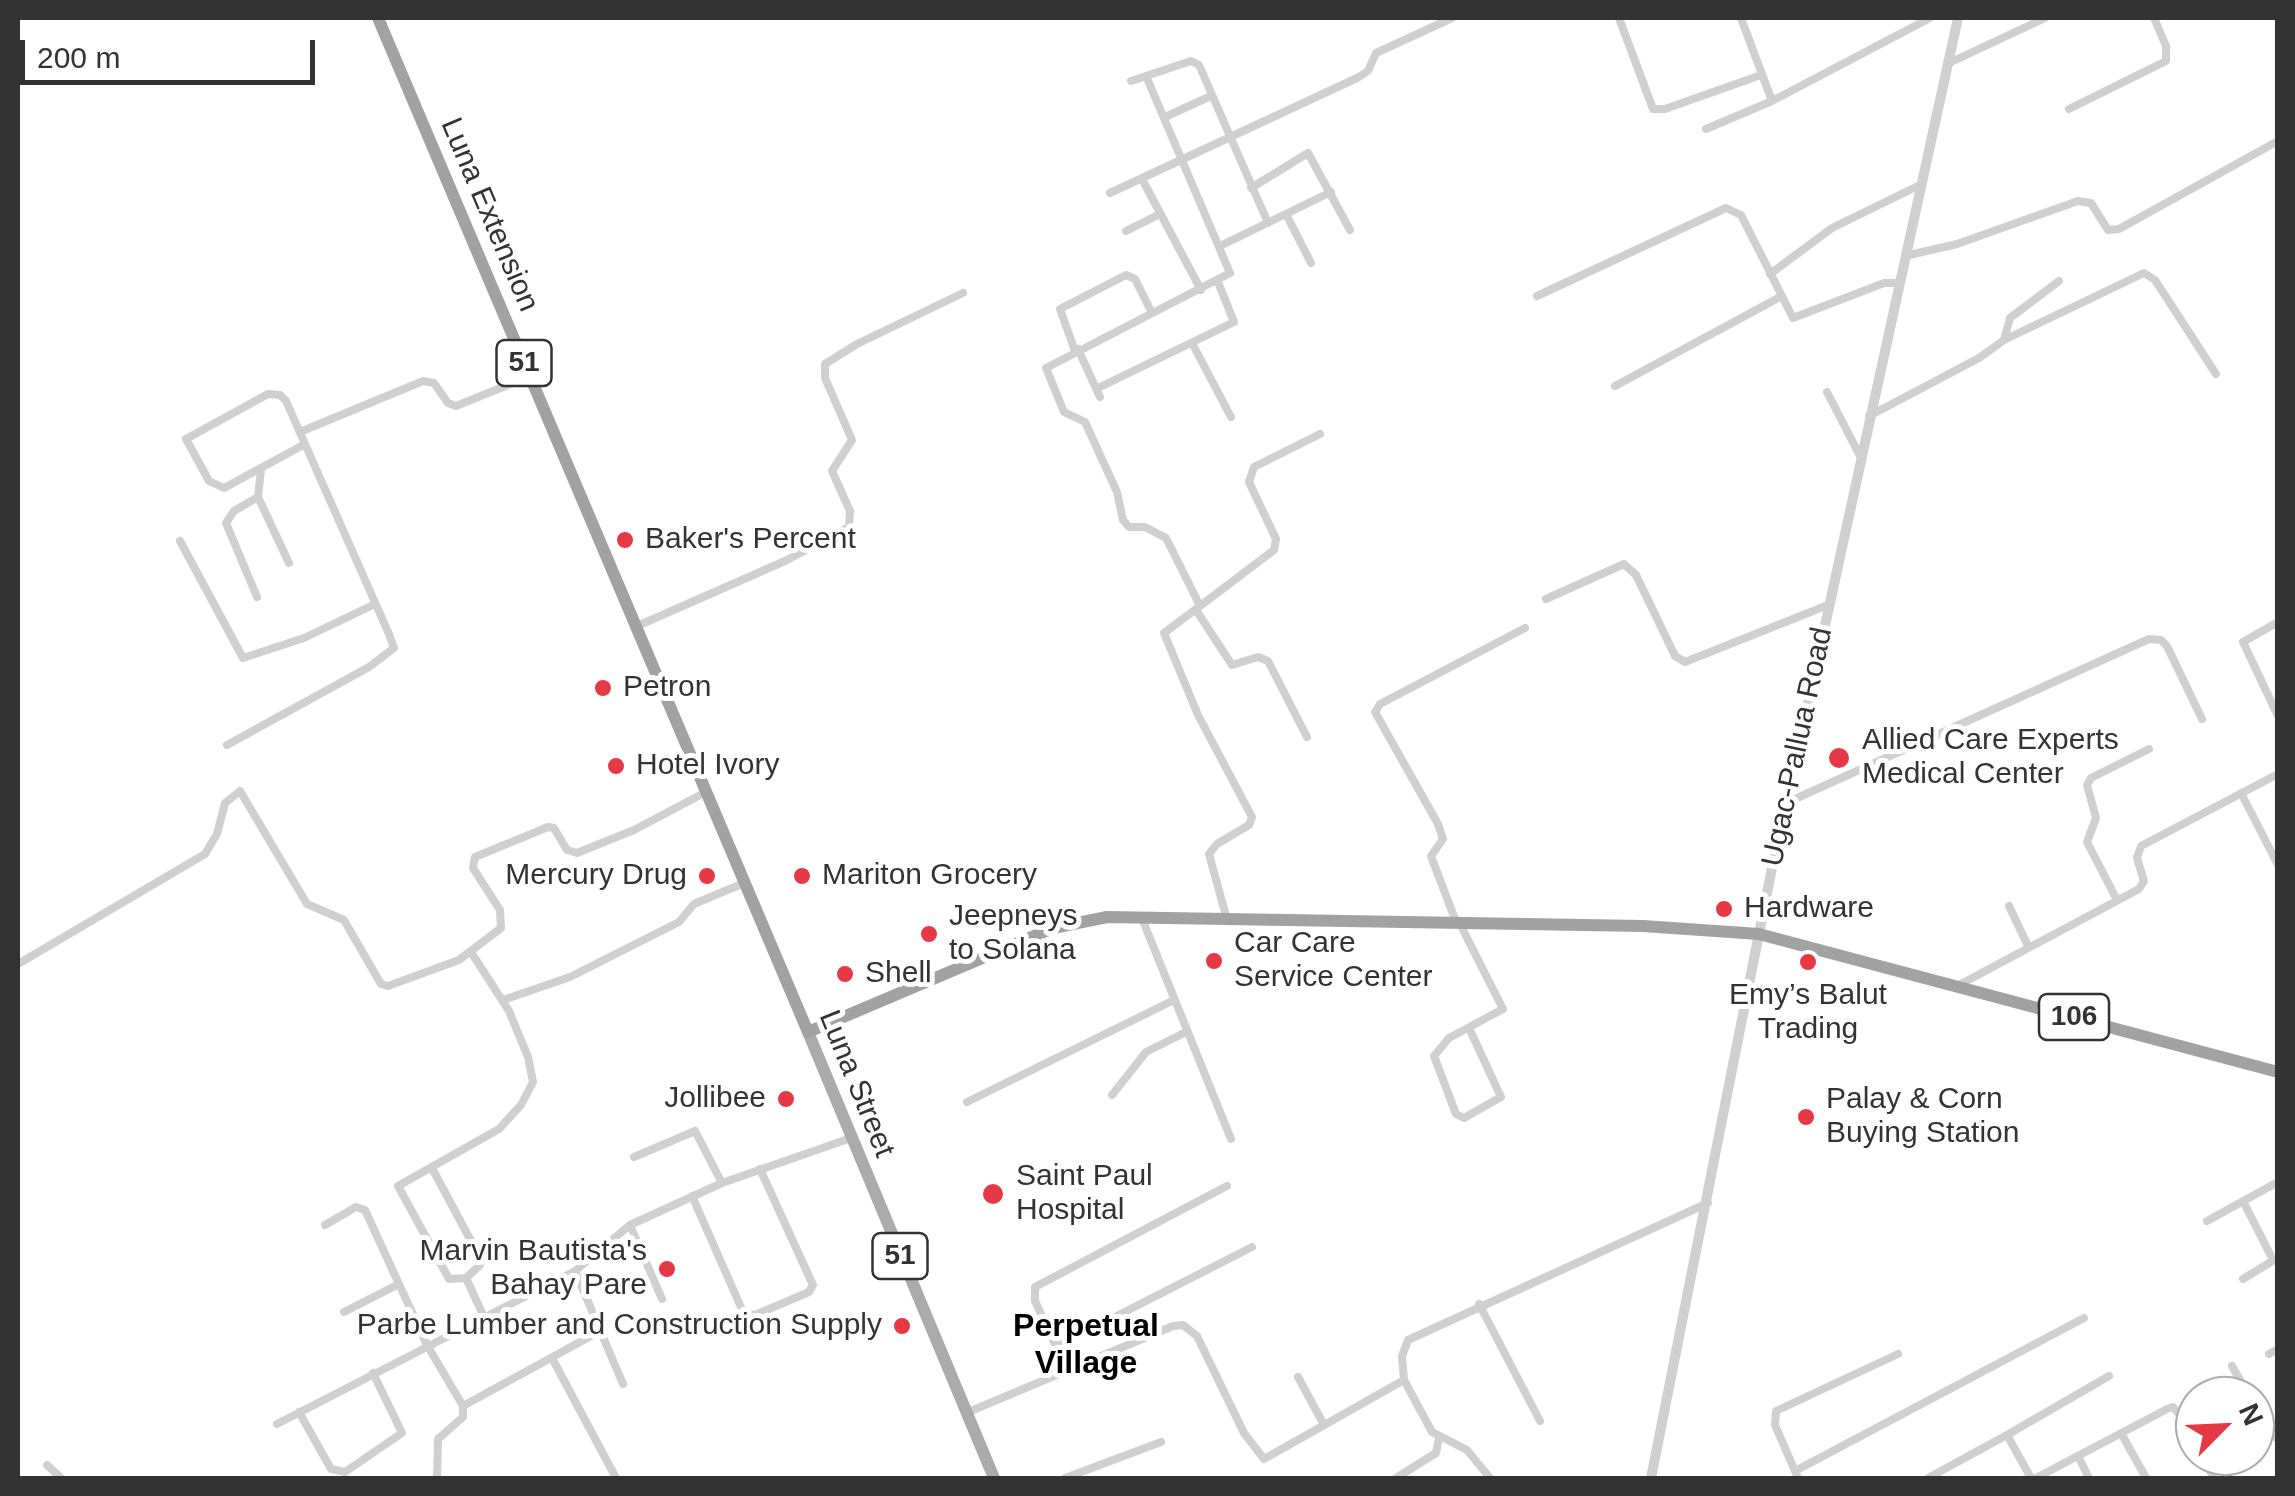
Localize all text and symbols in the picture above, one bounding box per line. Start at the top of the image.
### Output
scale bar [25,20,320,82]
text: 200 m [37,41,120,74]
street label: Luna Extension [432,113,546,317]
road number: 51 [496,340,552,386]
place label: Baker's Percent [645,522,856,558]
marker: Baker's Percent [614,529,636,551]
street label: Ugac-Pallua Road [1755,624,1841,870]
place label: Petron [623,670,711,706]
marker: Petron [592,677,614,699]
place label: Allied Care Experts Medical Center [1862,723,2119,794]
marker: Allied Care Experts Medical Center [1826,745,1852,771]
place label: Hotel Ivory [636,748,779,784]
marker: Hotel Ivory [605,755,627,777]
place label: Mercury Drug [505,858,687,894]
place label: Mariton Grocery [822,858,1037,894]
marker: Mercury Drug [696,865,718,887]
marker: Mariton Grocery [791,865,813,887]
place label: Hardware [1744,891,1874,927]
marker: Hardware [1713,898,1735,920]
place label: Jeepneys to Solana [949,899,1077,970]
marker: Jeepneys to Solana [918,923,940,945]
place label: Car Care Service Center [1234,926,1432,996]
marker: Car Care Service Center [1203,950,1225,972]
marker: Emy’s Balut Trading [1797,951,1819,973]
place label: Shell [865,956,932,992]
marker: Shell [834,963,856,985]
place label: Emy’s Balut Trading [1729,978,1887,1048]
road number: 106 [2039,994,2109,1040]
street label: Luna Street [810,1005,902,1163]
place label: Jollibee [664,1081,766,1117]
place label: Palay & Corn Buying Station [1826,1082,2019,1152]
marker: Jollibee [775,1088,797,1110]
marker: Palay & Corn Buying Station [1795,1106,1817,1128]
place label: Saint Paul Hospital [1016,1159,1153,1230]
marker: Saint Paul Hospital [980,1181,1006,1207]
road number: 51 [872,1233,928,1279]
place label: Marvin Bautista's Bahay Pare [420,1234,647,1304]
marker: Marvin Bautista's Bahay Pare [656,1258,678,1280]
place label: Parbe Lumber and Construction Supply [357,1308,882,1344]
district label: Perpetual Village [1013,1308,1159,1383]
marker: Parbe Lumber and Construction Supply [891,1315,913,1337]
north arrow [2175,1376,2275,1476]
text: N [2233,1399,2269,1430]

